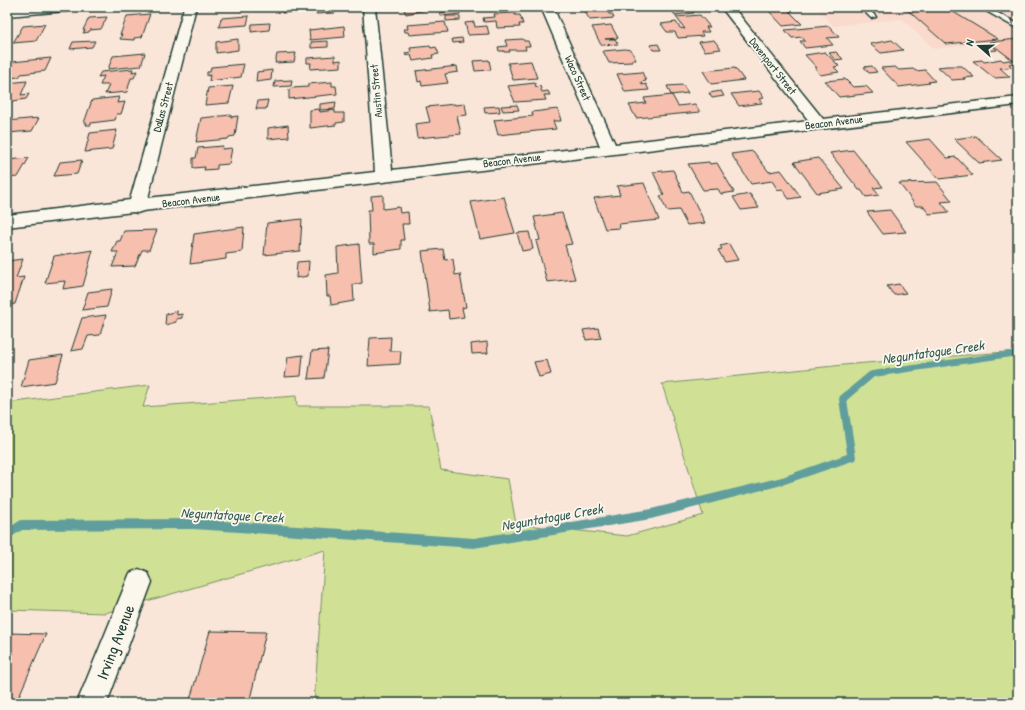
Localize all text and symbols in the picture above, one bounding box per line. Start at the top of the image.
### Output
north arrow [959,26,999,66]
street label: Davenport Street [746,35,800,97]
text: N [962,37,977,48]
street label: Waco Street [562,53,594,103]
street label: Austin Street [367,64,385,118]
street label: Dallas Street [150,80,176,133]
street label: Beacon Avenue [804,111,864,133]
street label: Beacon Avenue [482,149,542,171]
street label: Beacon Avenue [161,189,221,211]
water label: Neguntatogue Creek [881,335,986,369]
water label: Neguntatogue Creek [500,498,605,536]
water label: Neguntatogue Creek [180,502,285,528]
street label: Irving Avenue [91,601,140,683]

